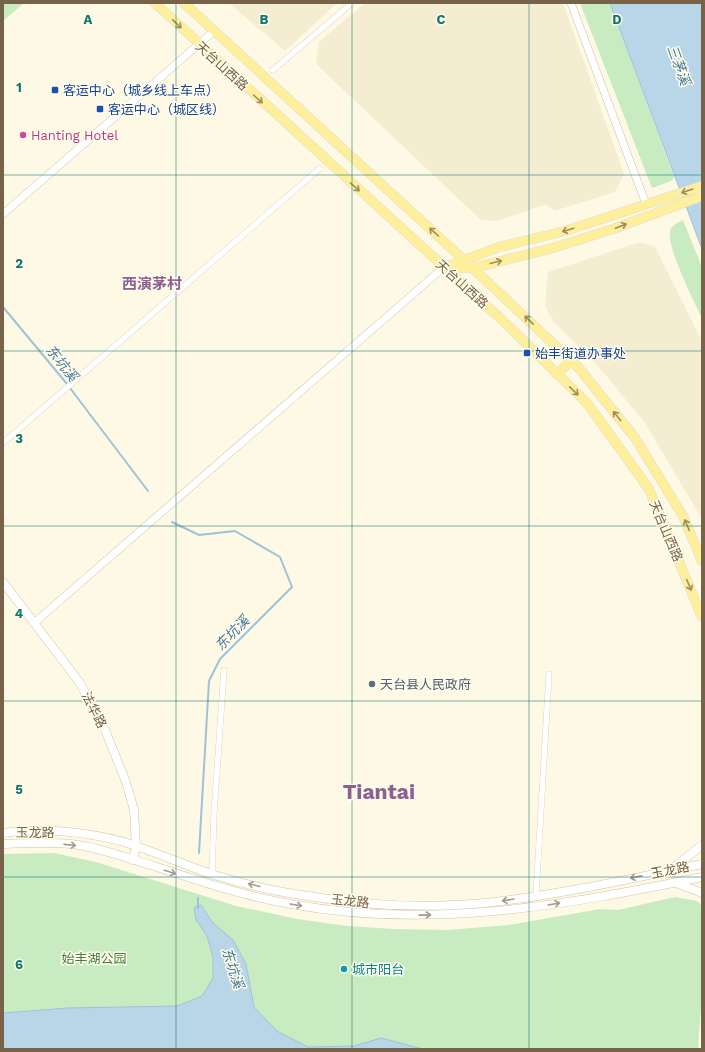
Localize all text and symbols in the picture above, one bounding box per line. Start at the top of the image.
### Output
text: A [84,12,93,27]
text: B [260,12,269,27]
text: C [437,12,446,27]
text: D [612,12,622,27]
one-way arrow [171,19,181,28]
street label: 天台山西路 [193,39,251,93]
water label: 三茅溪 [664,43,694,89]
text: 1 [16,80,22,95]
place label: 客运中心（城乡线上车点） [63,83,219,98]
marker: 客运中心（城乡线上车点） [50,85,60,95]
one-way arrow [253,94,263,103]
place label: 客运中心（城区线） [108,102,225,117]
marker: 客运中心（城区线） [95,104,105,114]
place label: Hanting Hotel [31,128,118,143]
marker: Hanting Hotel [18,130,28,140]
one-way arrow [349,182,360,191]
one-way arrow [681,188,693,196]
one-way arrow [614,222,626,230]
one-way arrow [429,227,439,236]
one-way arrow [561,227,574,234]
text: 2 [15,256,23,271]
street label: 天台山西路 [433,257,491,311]
one-way arrow [489,257,502,265]
district label: 西演茅村 [122,275,182,293]
one-way arrow [524,315,534,325]
water label: 东坑溪 [43,342,83,386]
place label: 始丰街道办事处 [535,346,626,361]
marker: 始丰街道办事处 [522,348,532,358]
one-way arrow [569,386,579,395]
one-way arrow [613,410,621,421]
text: 3 [15,431,23,446]
street label: 天台山西路 [646,498,686,564]
one-way arrow [683,519,690,531]
one-way arrow [685,579,693,591]
text: 4 [15,606,24,621]
water label: 东坑溪 [212,611,254,654]
place label: 天台县人民政府 [380,677,471,692]
marker: 天台县人民政府 [367,679,377,689]
street label: 法华路 [78,689,110,731]
district label: Tiantai [343,779,415,804]
text: 5 [15,782,23,797]
street label: 玉龙路 [15,825,55,840]
one-way arrow [63,841,76,848]
street label: 玉龙路 [649,859,691,881]
one-way arrow [164,868,176,876]
one-way arrow [630,873,643,881]
one-way arrow [248,880,261,888]
street label: 玉龙路 [330,892,370,910]
one-way arrow [502,896,515,904]
one-way arrow [548,900,561,908]
one-way arrow [289,901,302,909]
one-way arrow [418,911,431,919]
water label: 东坑溪 [219,946,248,992]
park label: 始丰湖公园 [61,951,127,966]
text: 6 [15,957,23,972]
place label: 城市阳台 [352,962,404,977]
marker: 城市阳台 [339,964,349,974]

